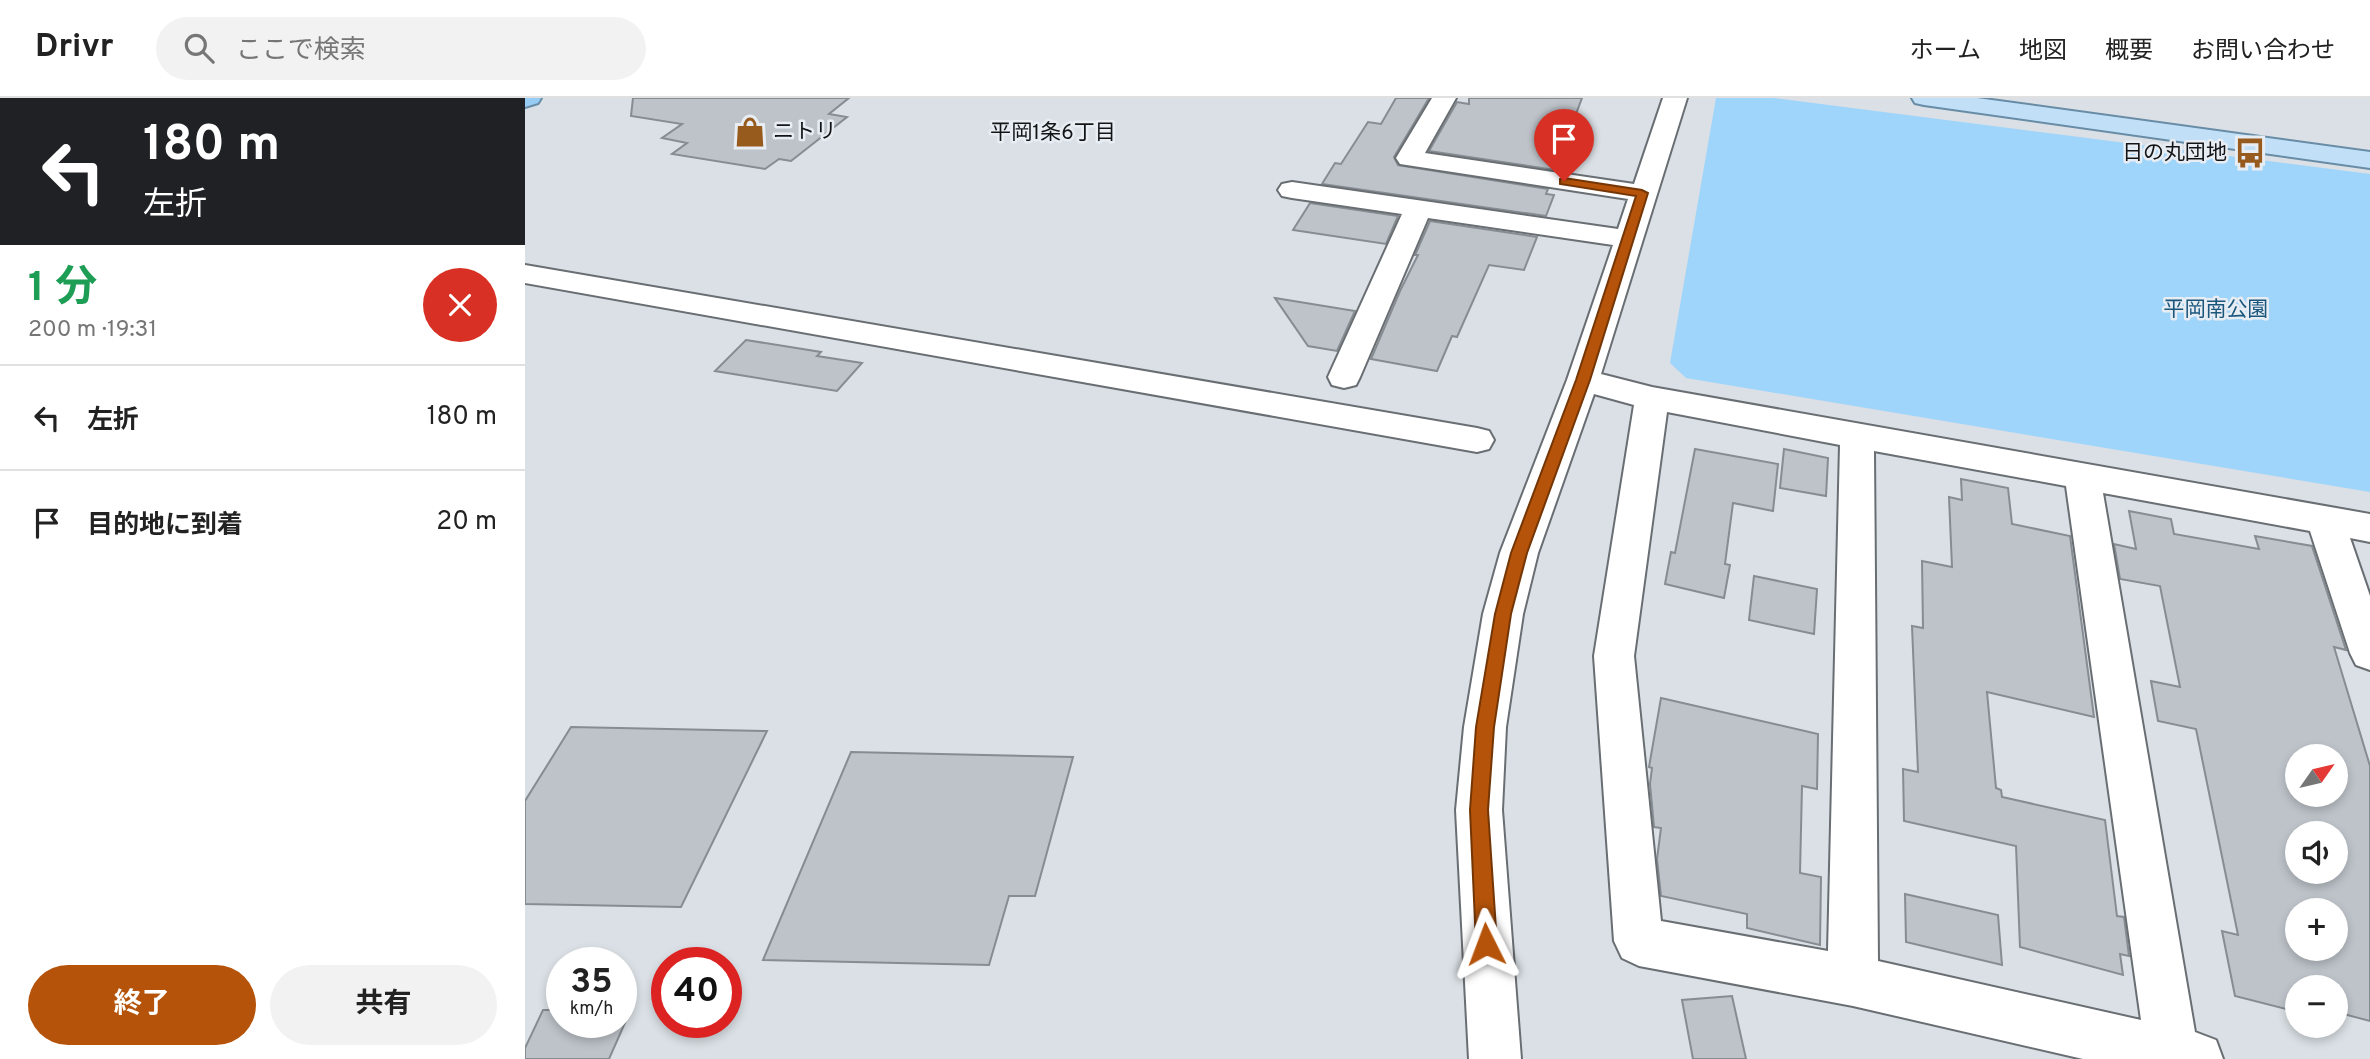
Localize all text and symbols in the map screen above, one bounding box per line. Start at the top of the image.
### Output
search box [156,17,646,80]
text: Drivr [35,27,114,69]
icon: search [180,29,218,67]
text: ここで検索 [236,35,366,68]
text: ホーム [1910,37,1981,67]
text: 地図 [2019,37,2067,67]
text: 概要 [2105,37,2153,67]
text: お問い合わせ [2191,37,2335,67]
pin [1534,109,1594,181]
shop icon: ニトリ [733,115,767,149]
text: 180 m [143,116,280,178]
place label: ニトリ [773,119,836,146]
district label: 平岡1条6丁目 [990,120,1116,147]
icon: arrive [1545,120,1583,158]
icon: left [28,126,119,217]
bus stop icon: 日の丸団地 [2233,136,2267,170]
place label: 日の丸団地 [2122,140,2227,167]
text: 左折 [143,186,207,226]
text: 1 分 [28,263,97,316]
button: close [423,268,497,342]
park label: 平岡南公園 [2164,297,2269,324]
text: 200 m · 19:31 [28,316,157,345]
icon: left [28,399,66,437]
text: 180 m [427,401,497,434]
text: 左折 [87,405,139,438]
icon: arrive [28,504,66,542]
text: 20 m [436,506,497,539]
text: 目的地に到着 [87,510,243,543]
north arrow [2285,744,2349,807]
map controls [2285,744,2348,1038]
button: sound [2285,821,2348,884]
button: + [2285,898,2348,961]
position arrow [1449,907,1523,981]
speed limit sign: 40 [651,947,742,1038]
text: 35 [570,961,613,1005]
button: 終了 [28,965,256,1045]
button: 共有 [270,965,497,1045]
button: − [2285,975,2348,1038]
text: km/h [570,998,613,1021]

